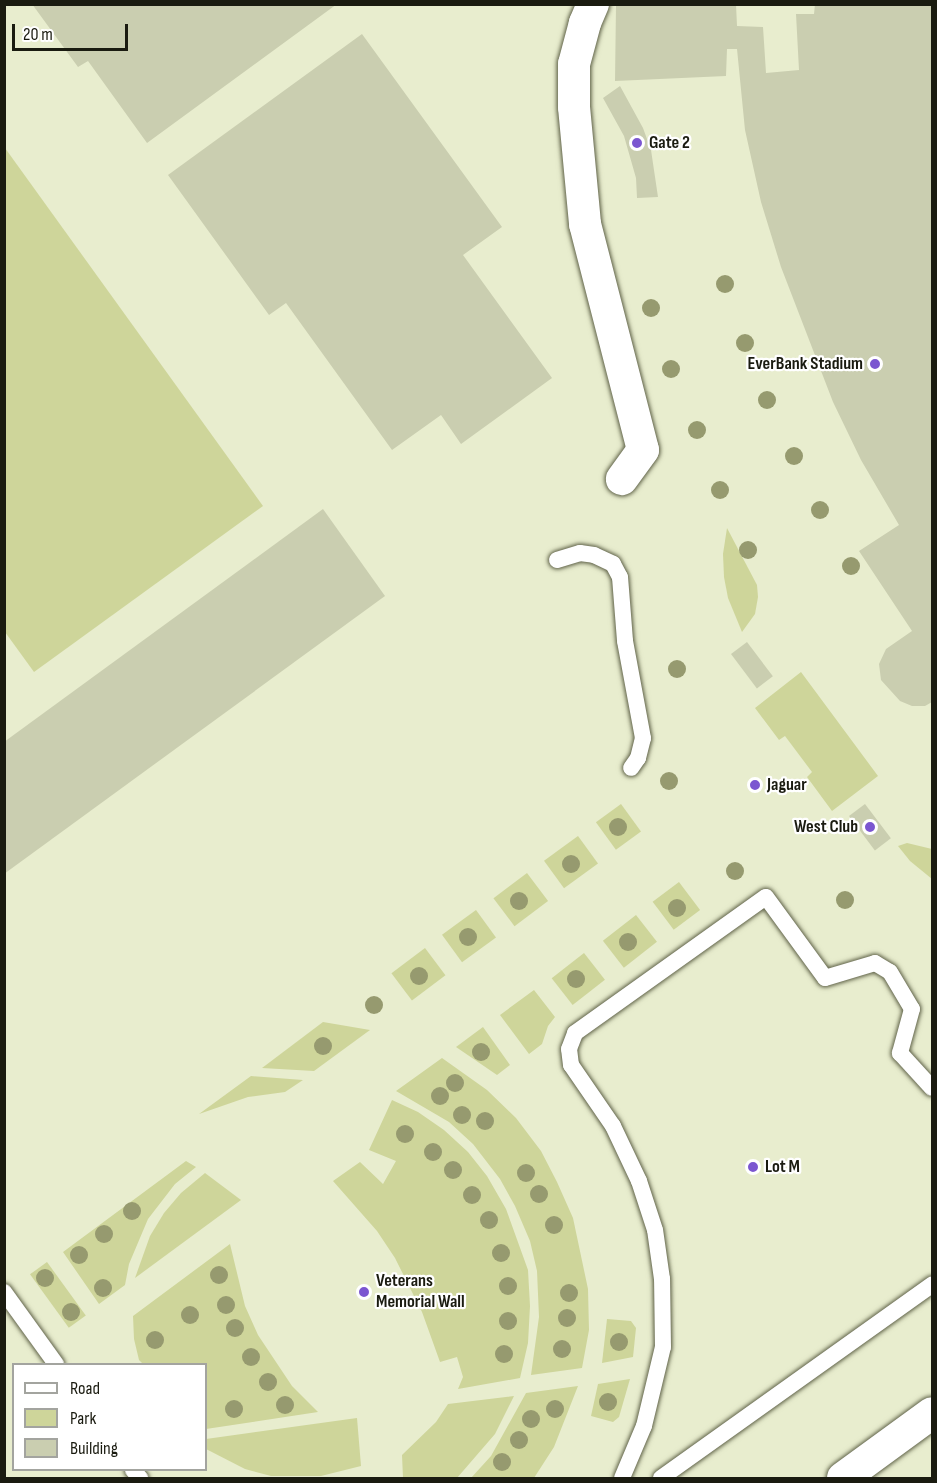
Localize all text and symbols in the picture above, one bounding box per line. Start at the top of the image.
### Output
scale bar [15,12,130,50]
text: 20 m [23,24,53,45]
place label: Gate 2 [649,132,690,154]
marker: Gate 2 [630,136,644,150]
place label: EverBank Stadium [747,353,863,375]
marker: EverBank Stadium [868,357,882,371]
place label: Jaguar [767,774,807,796]
marker: Jaguar [748,778,762,792]
place label: West Club [794,816,858,838]
marker: West Club [863,820,877,834]
place label: Lot M [765,1156,800,1178]
marker: Lot M [746,1160,760,1174]
place label: Veterans Memorial Wall [376,1271,465,1314]
marker: Veterans Memorial Wall [357,1285,371,1299]
legend [12,1363,207,1471]
text: Road [70,1378,100,1399]
text: Park [70,1408,96,1429]
text: Building [70,1438,118,1459]

